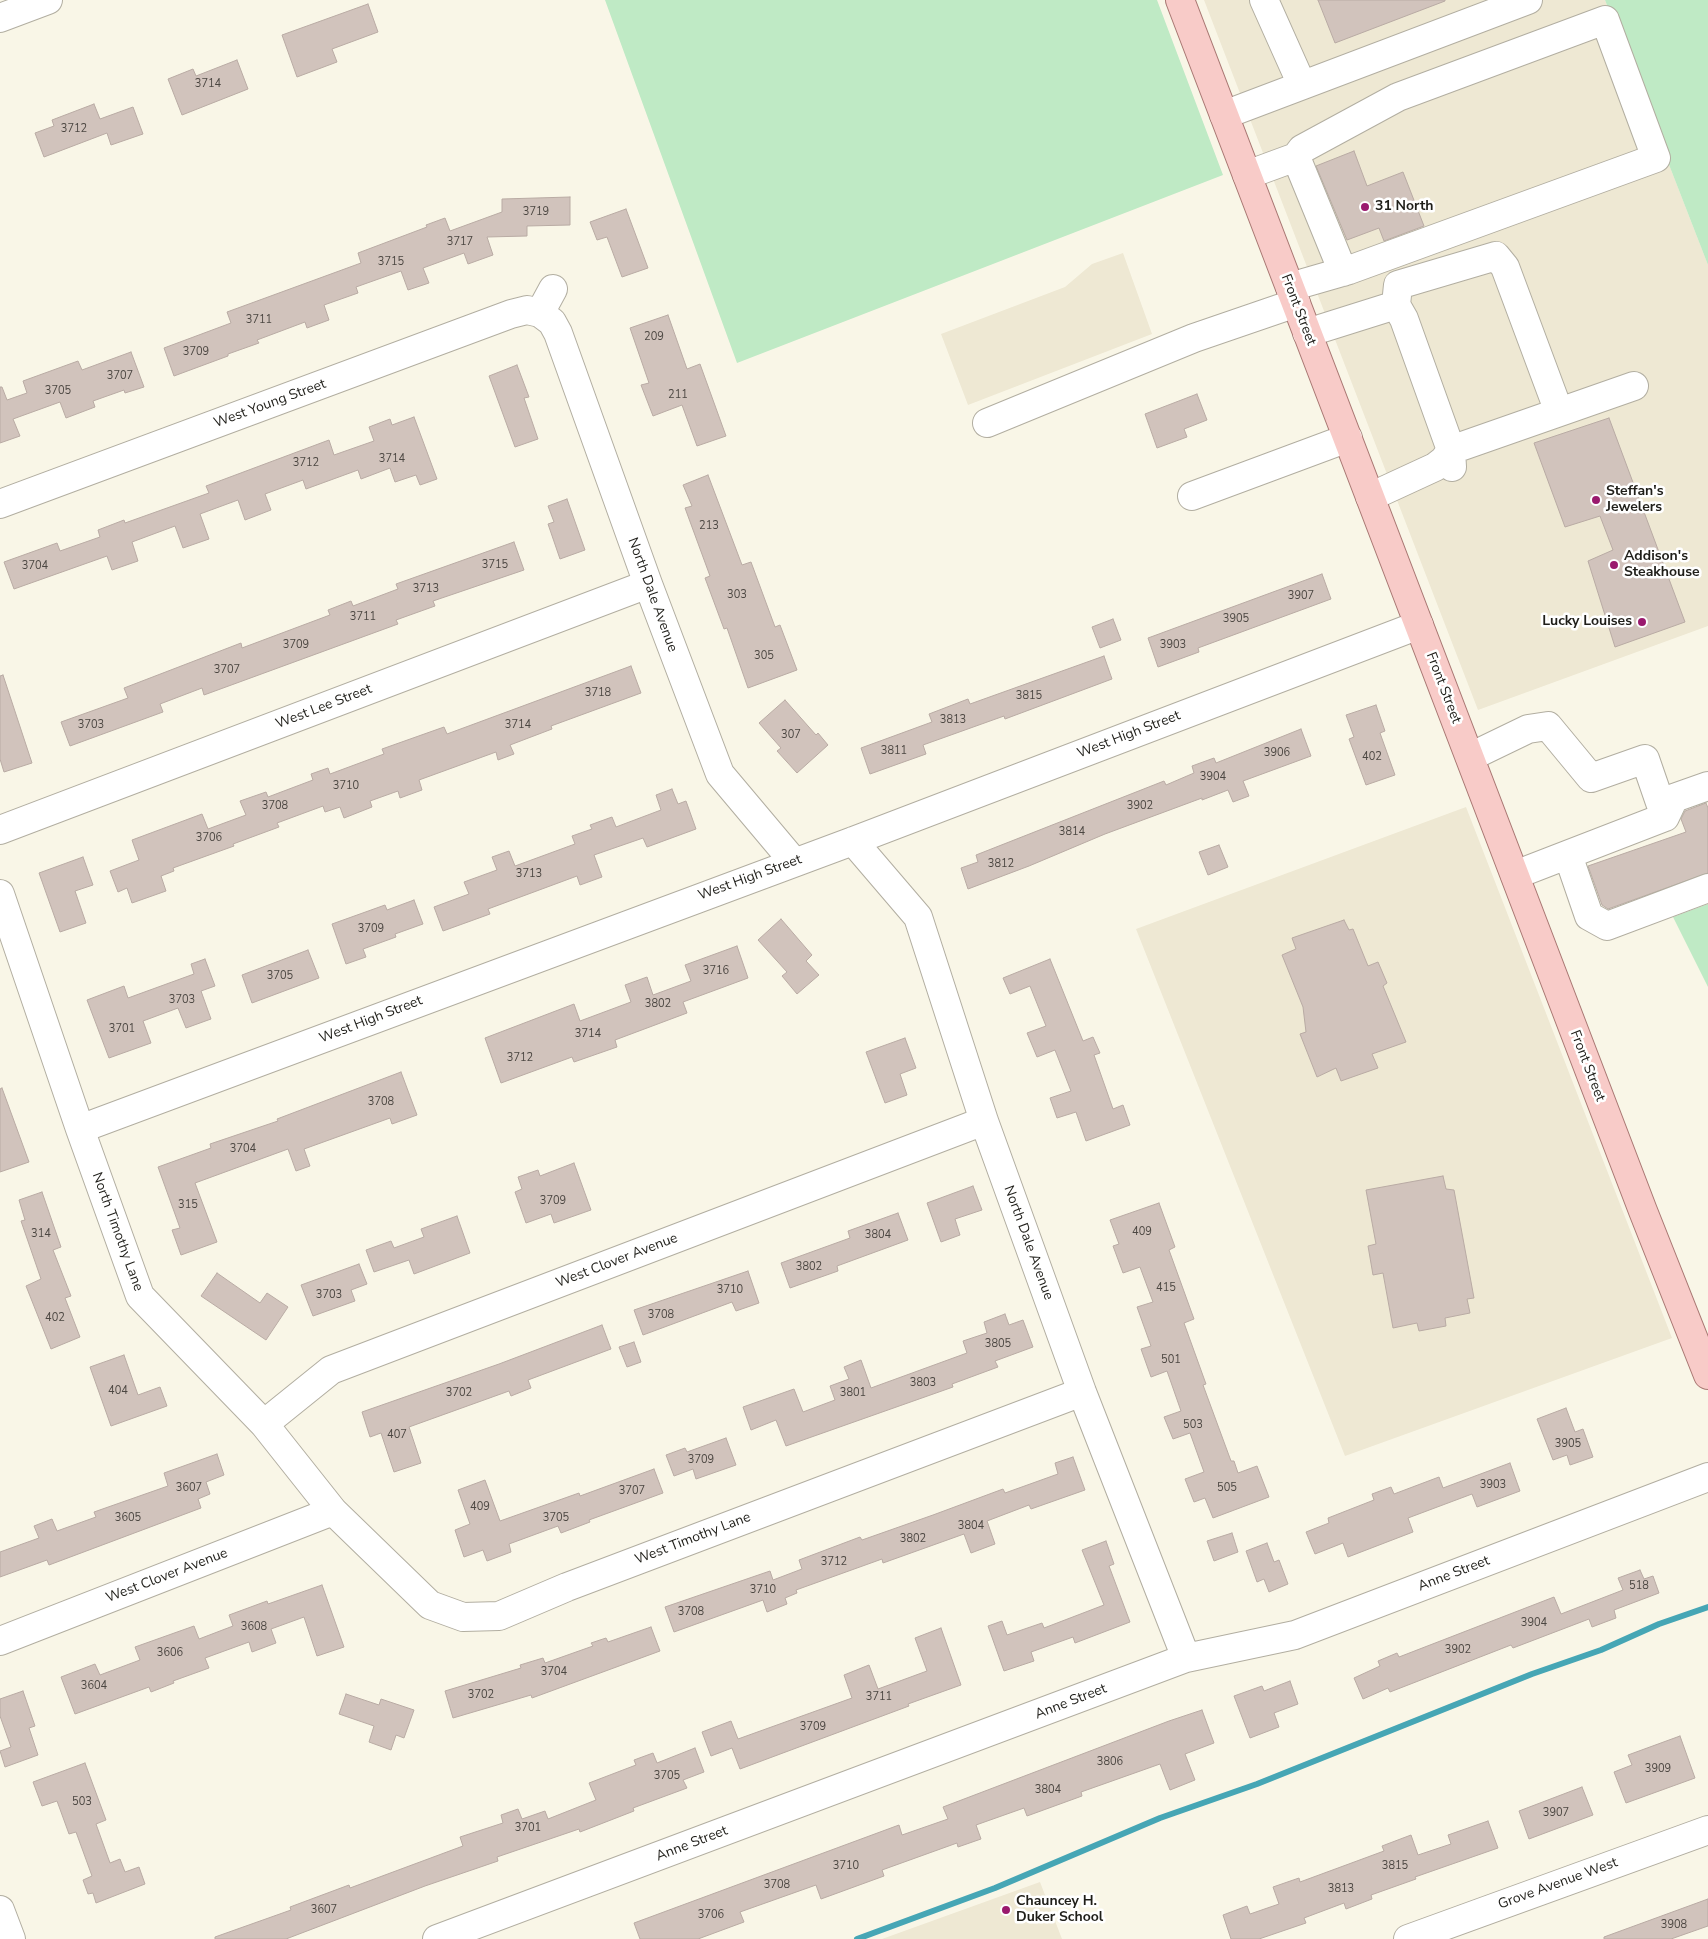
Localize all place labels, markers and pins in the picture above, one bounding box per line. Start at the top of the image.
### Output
place label: 31 North [1375,199,1434,215]
marker: 31 North [1359,201,1371,213]
place label: Steffan's Jewelers [1606,484,1663,516]
marker: Steffan's Jewelers [1590,494,1602,506]
place label: Addison's Steakhouse [1624,549,1700,582]
marker: Addison's Steakhouse [1608,559,1620,571]
place label: Lucky Louises [1542,614,1632,630]
marker: Lucky Louises [1636,616,1648,628]
place label: Chauncey H. Duker School [1016,1894,1103,1926]
marker: Chauncey H. Duker School [1000,1904,1012,1916]

